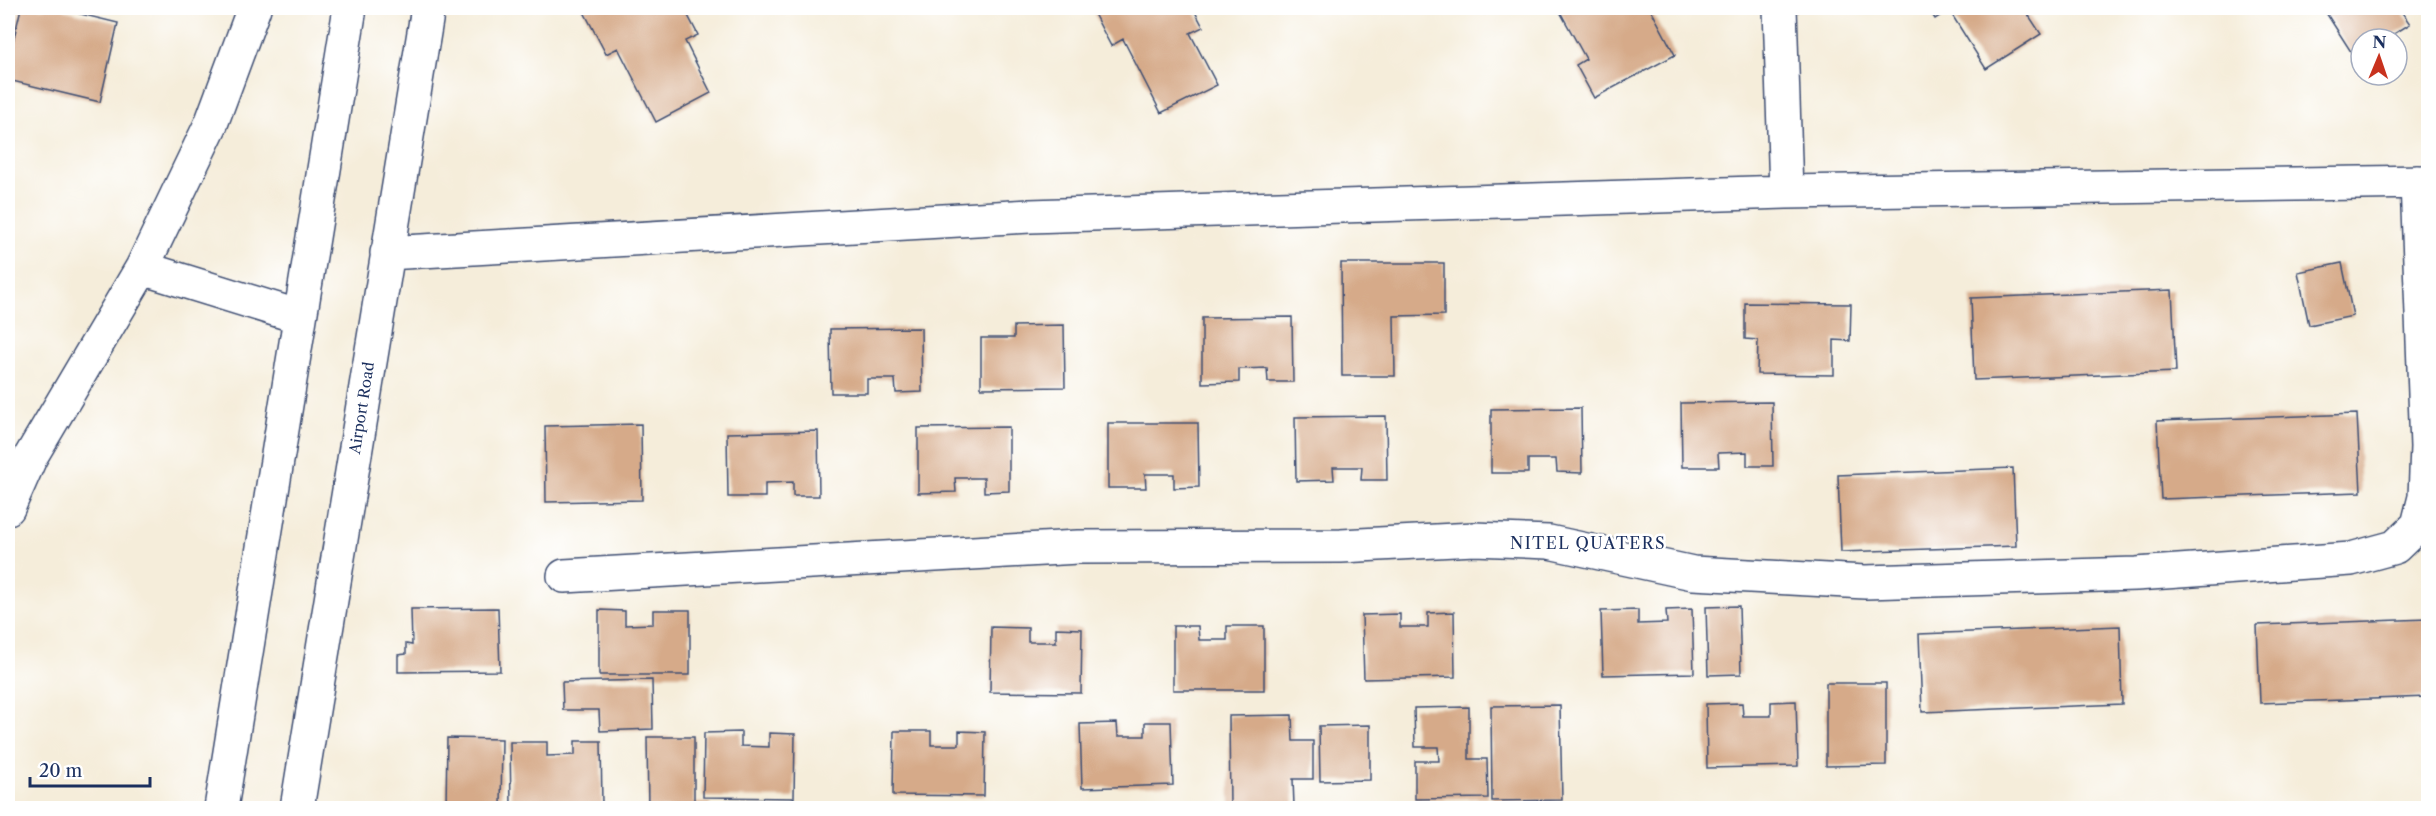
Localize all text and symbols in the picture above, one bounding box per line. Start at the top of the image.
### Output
north arrow [2349,27,2409,87]
text: N [2372,32,2387,52]
street label: Airport Road [345,360,378,456]
district label: NITEL QUATERS [1510,533,1666,553]
scale bar [30,750,150,788]
text: 20 m [39,760,83,782]

